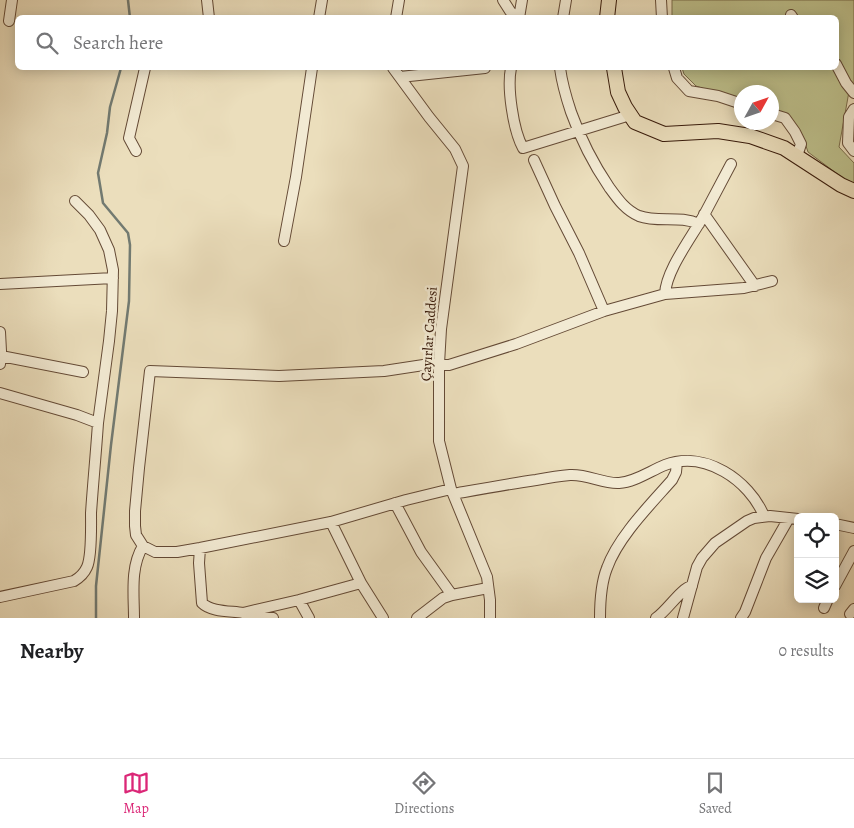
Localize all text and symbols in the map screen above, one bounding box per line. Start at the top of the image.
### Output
search box [15,15,839,70]
icon: search [33,29,61,57]
text: Search here [73,30,163,56]
north arrow [734,85,779,130]
street label: Çayırlar Caddesi [416,286,442,382]
map controls [794,513,839,603]
button: locate [794,513,839,558]
button: layers [794,558,839,603]
text: Nearby [20,637,83,665]
text: 0 results [778,640,834,662]
tab: Map [122,769,150,818]
tab: Directions [394,769,454,818]
tab: Saved [699,769,732,818]

